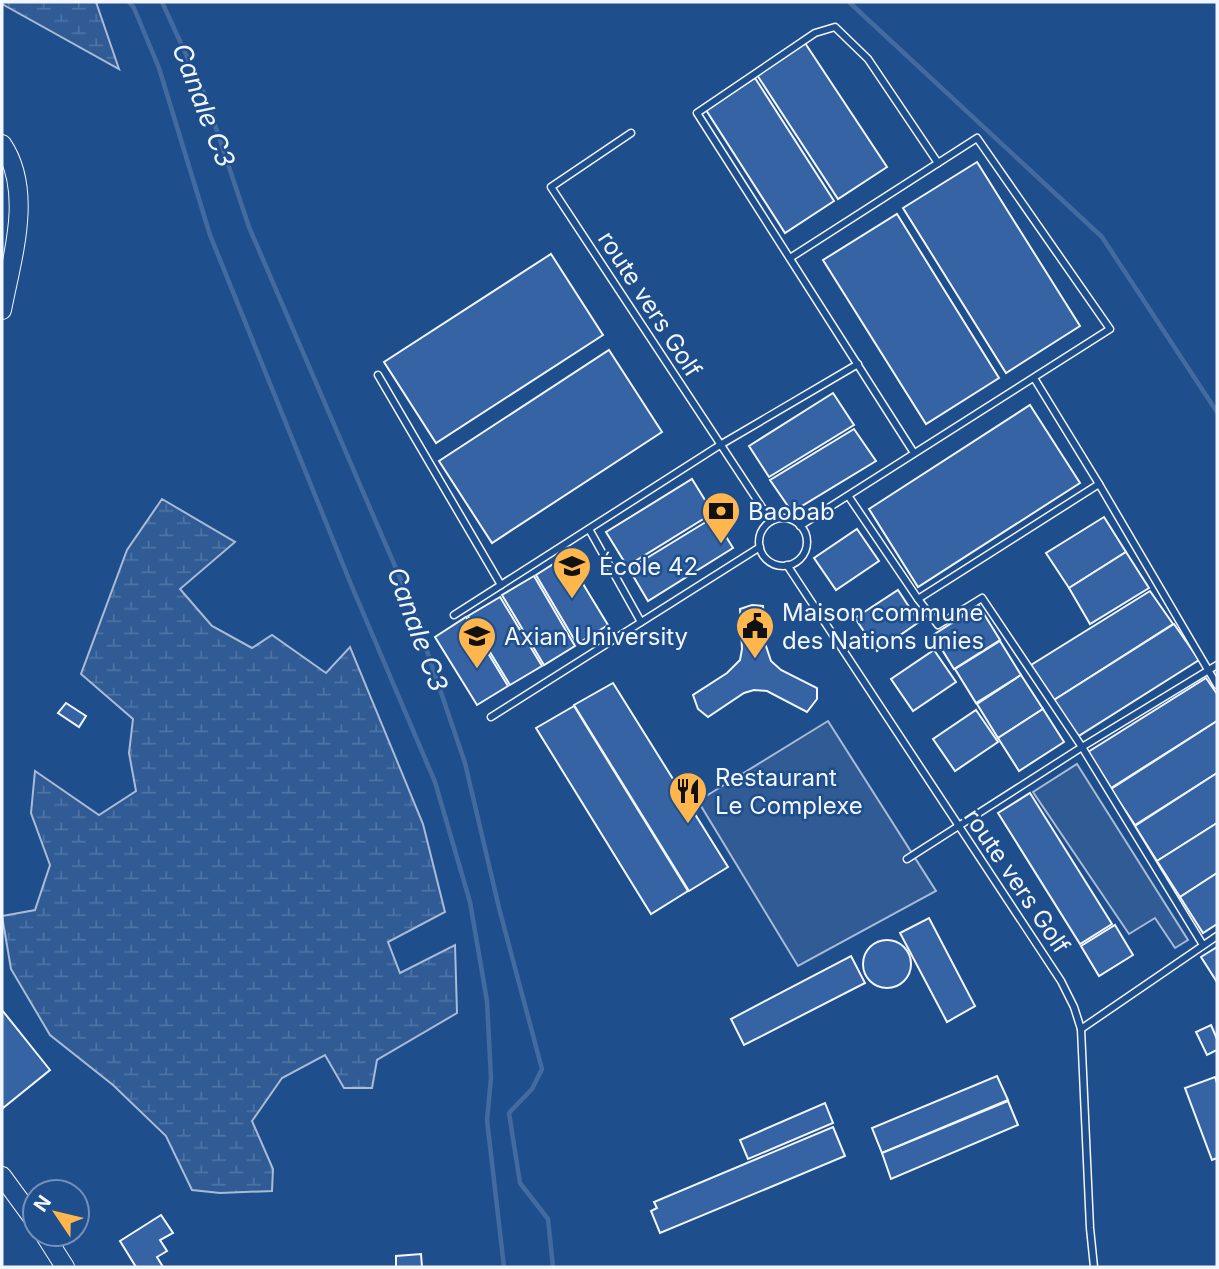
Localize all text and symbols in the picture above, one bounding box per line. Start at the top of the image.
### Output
water label: Canale C3 [166,39,242,171]
street label: route vers Golf [592,226,708,382]
bank icon: Baobab [700,490,742,545]
place label: Baobab [748,497,835,526]
school or university icon: École 42 [551,545,593,600]
place label: École 42 [599,551,698,581]
water label: Canale C3 [381,563,455,695]
place label: Maison commune des Nations unies [782,598,984,655]
public building icon: Maison commune des Nations unies [734,605,776,660]
school or university icon: Axian University [456,615,498,670]
place label: Axian University [504,622,688,651]
place label: Restaurant Le Complexe [715,763,863,820]
restaurant icon: Restaurant Le Complexe [667,770,709,825]
street label: route vers Golf [958,803,1076,959]
north arrow [21,1178,91,1248]
text: N [29,1191,56,1216]

